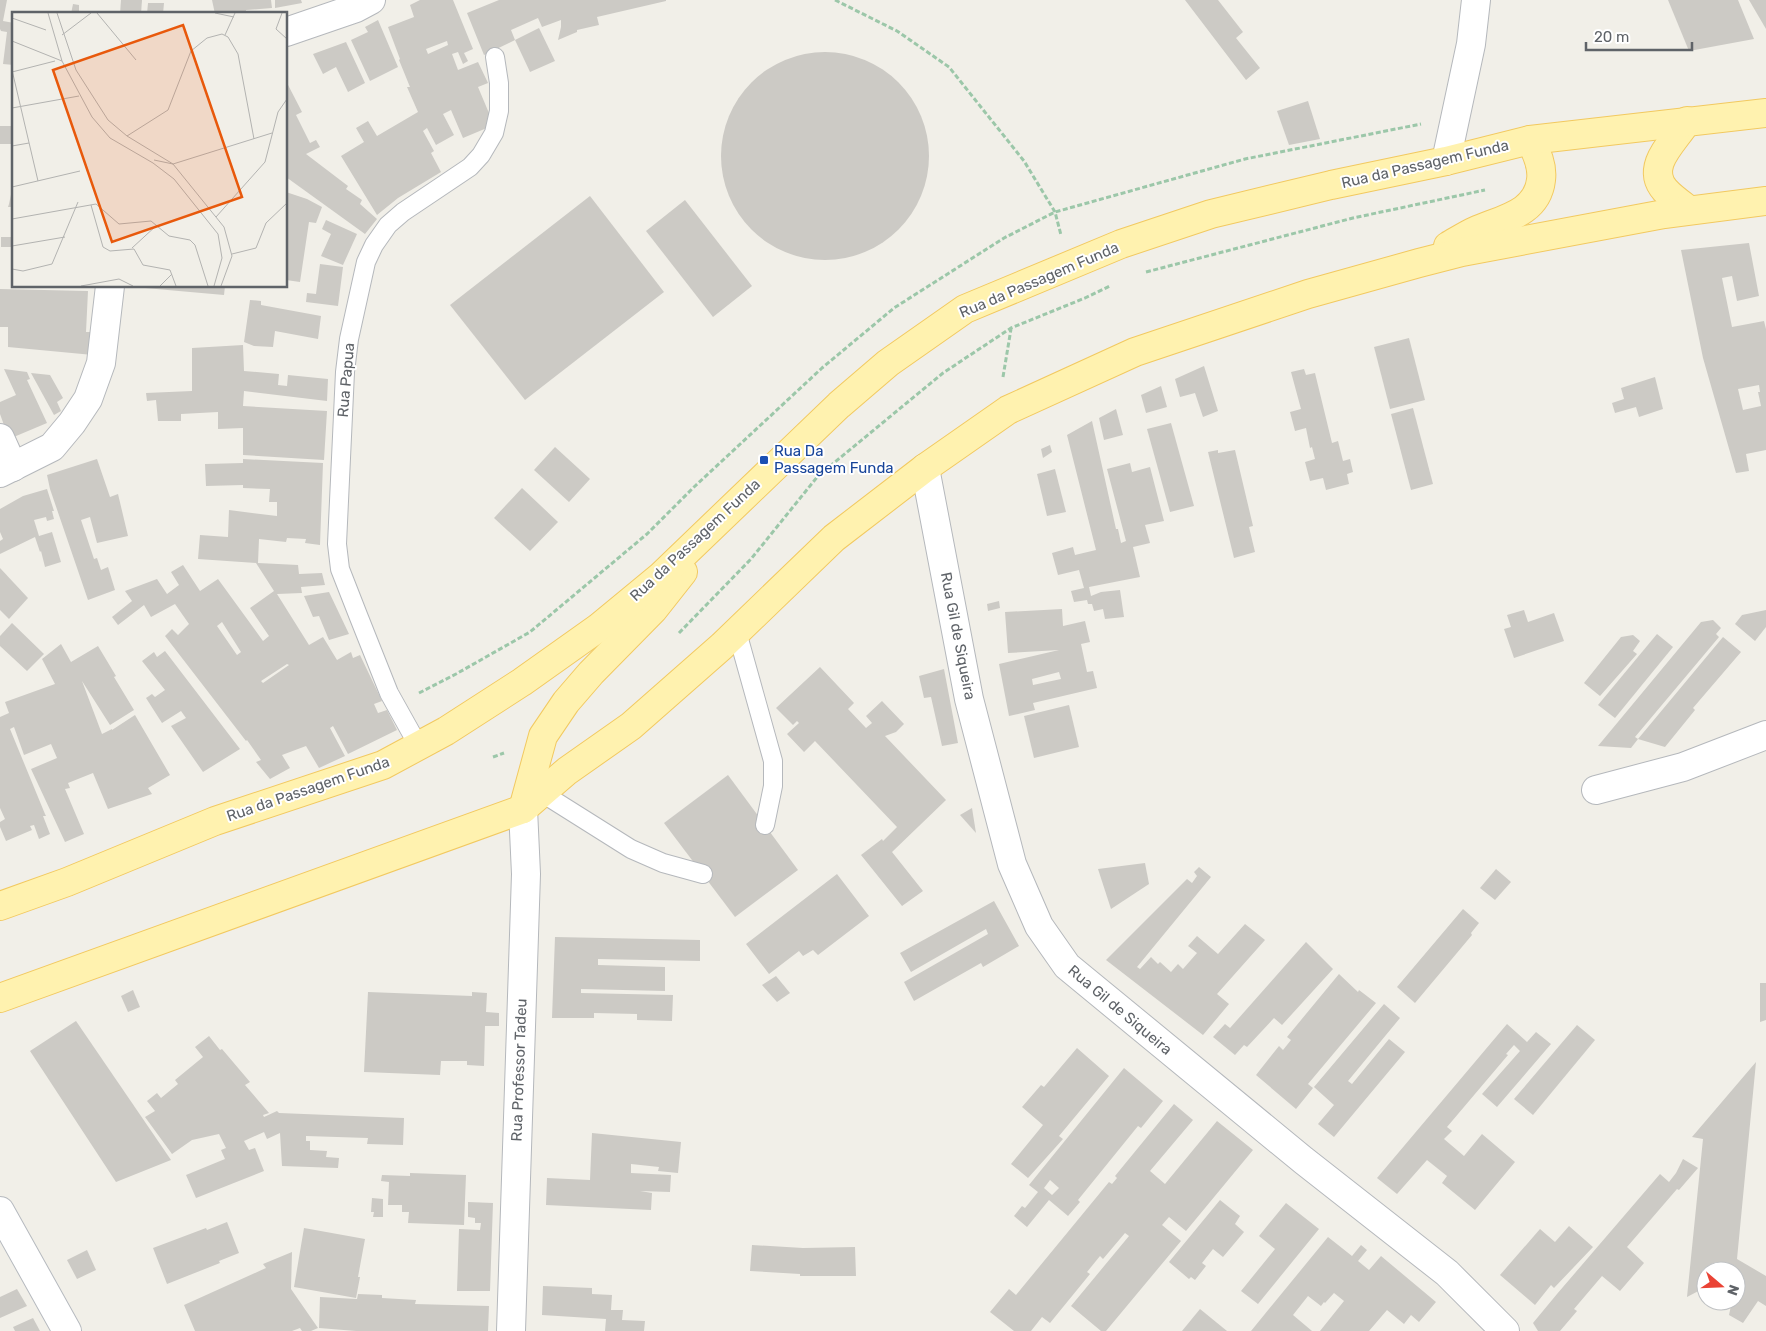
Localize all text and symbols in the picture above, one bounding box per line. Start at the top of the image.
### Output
inset map [12,12,288,288]
scale bar [1586,20,1692,52]
text: 20 m [1594,28,1629,46]
street label: Rua da Passagem Funda [1340,136,1510,192]
street label: Rua da Passagem Funda [957,238,1121,322]
street label: Rua Papua [334,342,358,418]
place label: Rua Da Passagem Funda [774,442,894,477]
marker: Rua Da Passagem Funda [758,454,770,466]
street label: Rua da Passagem Funda [626,475,764,605]
street label: Rua Gil de Siqueira [937,571,979,701]
street label: Rua da Passagem Funda [224,753,392,825]
street label: Rua Gil de Siqueira [1064,961,1176,1059]
street label: Rua Professor Tadeu [508,998,530,1142]
north arrow [1696,1261,1746,1311]
text: N [1723,1283,1742,1298]

